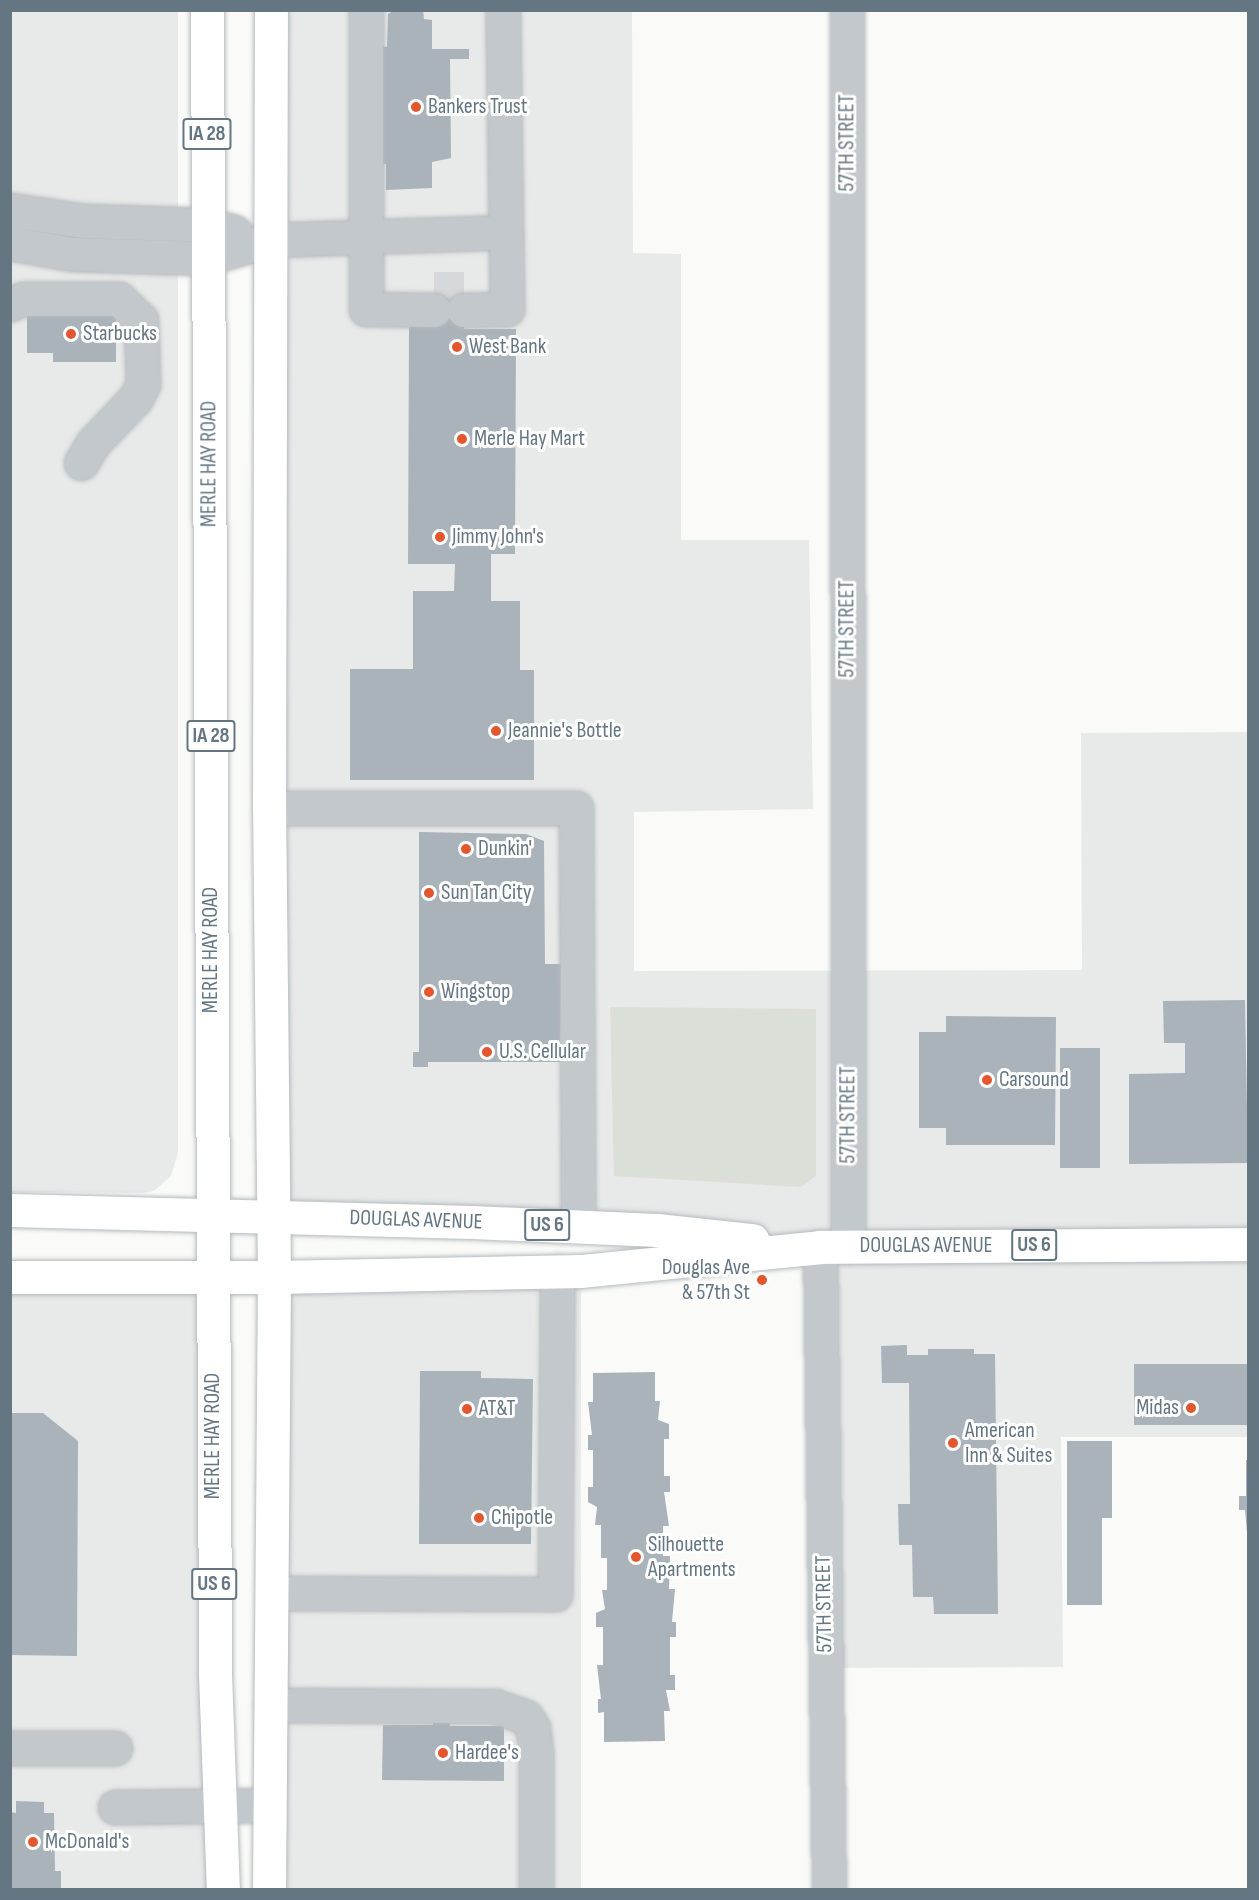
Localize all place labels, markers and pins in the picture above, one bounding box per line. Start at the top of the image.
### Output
place label: Bankers Trust [428,94,527,120]
marker: Bankers Trust [409,100,423,114]
place label: Starbucks [83,321,157,347]
marker: Starbucks [64,327,78,341]
place label: West Bank [469,334,546,360]
marker: West Bank [450,340,464,354]
place label: Merle Hay Mart [474,426,585,452]
marker: Merle Hay Mart [455,432,469,446]
place label: Jimmy John's [452,524,544,550]
marker: Jimmy John's [433,530,447,544]
place label: Jeannie's Bottle [508,718,622,744]
marker: Jeannie's Bottle [489,724,503,738]
place label: Dunkin' [478,836,532,862]
marker: Dunkin' [459,842,473,856]
place label: Sun Tan City [441,880,531,906]
marker: Sun Tan City [422,886,436,900]
place label: Wingstop [441,979,510,1005]
marker: Wingstop [422,985,436,999]
place label: U.S. Cellular [499,1039,586,1065]
marker: U.S. Cellular [480,1045,494,1059]
place label: Carsound [999,1067,1069,1093]
marker: Carsound [980,1073,994,1087]
place label: Douglas Ave & 57th St [662,1254,750,1306]
marker: Douglas Ave & 57th St [755,1273,769,1287]
place label: Midas [1136,1395,1179,1421]
place label: AT&T [479,1396,515,1422]
marker: Midas [1184,1401,1198,1415]
marker: AT&T [460,1402,474,1416]
place label: American Inn & Suites [965,1417,1052,1468]
marker: American Inn & Suites [946,1436,960,1450]
place label: Chipotle [491,1505,553,1531]
marker: Chipotle [472,1511,486,1525]
place label: Silhouette Apartments [648,1531,736,1582]
marker: Silhouette Apartments [629,1550,643,1564]
place label: Hardee's [455,1740,519,1766]
marker: Hardee's [436,1746,450,1760]
place label: McDonald's [45,1829,129,1855]
marker: McDonald's [26,1835,40,1849]

